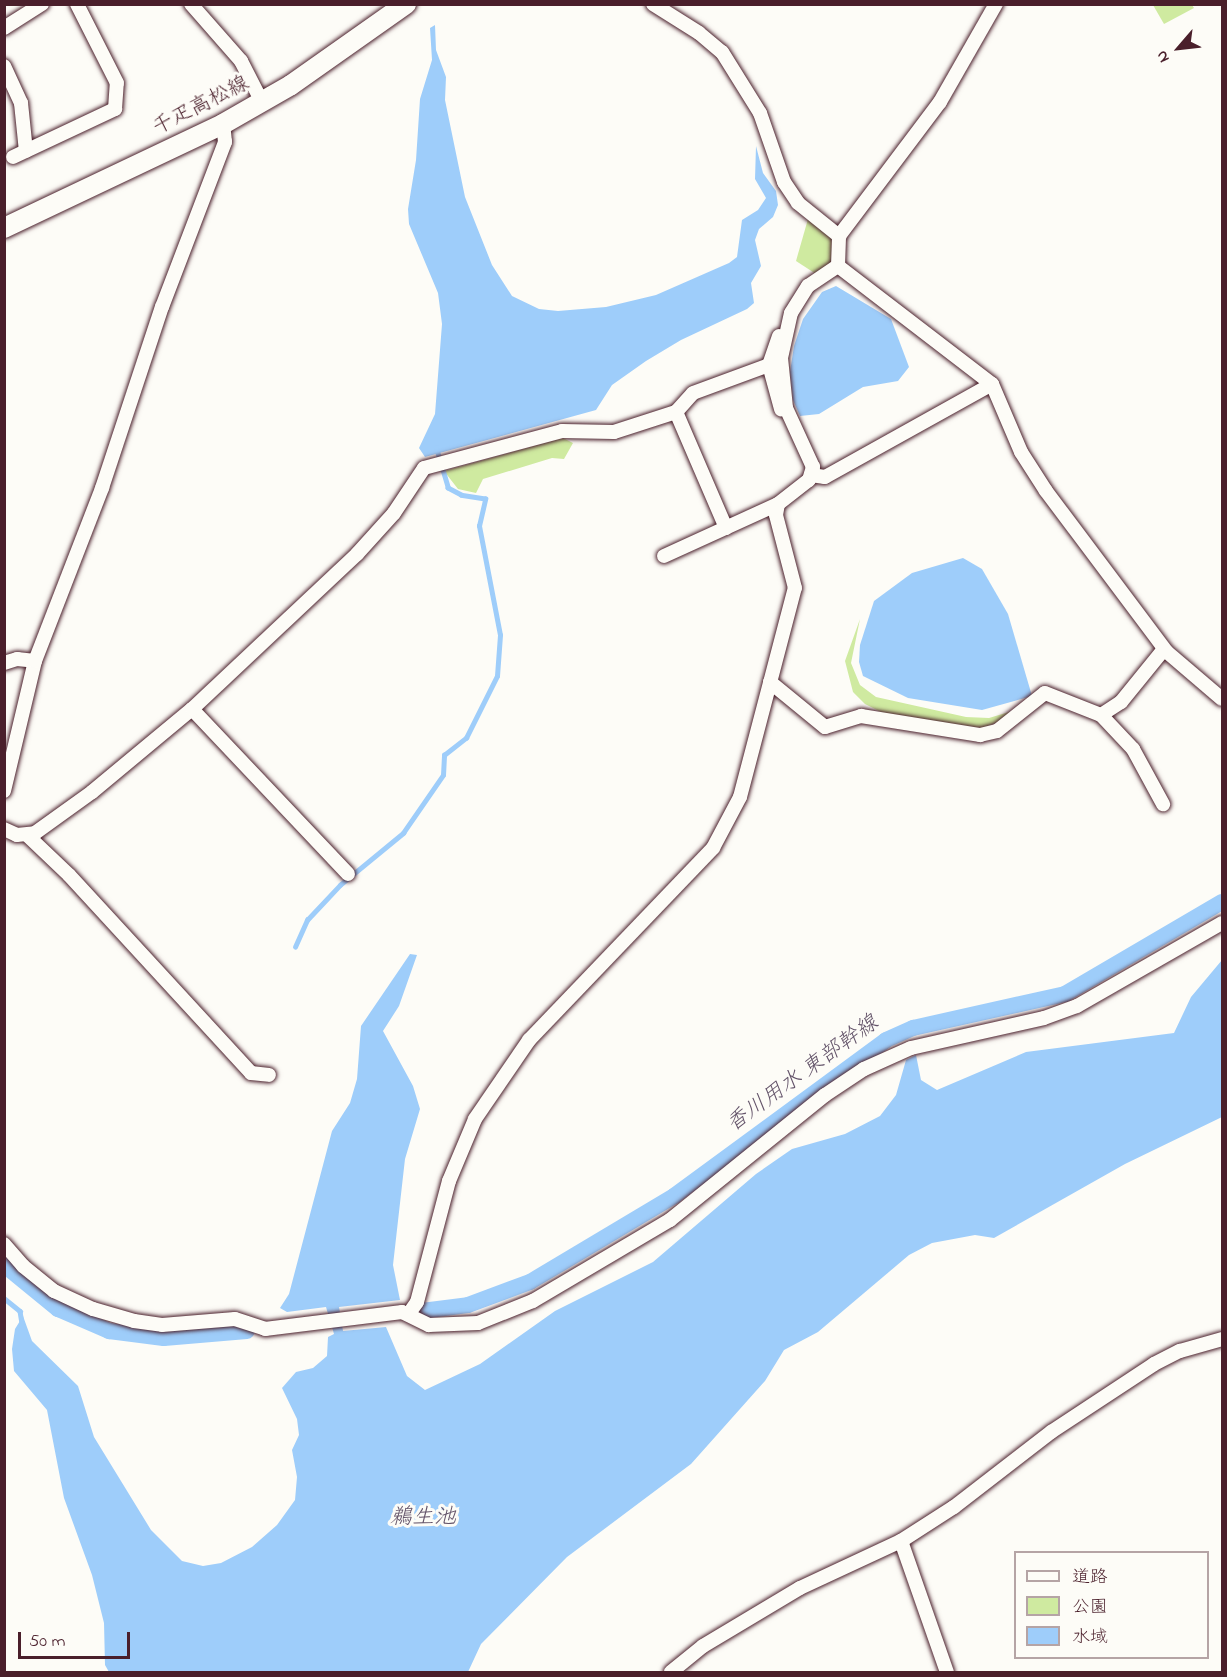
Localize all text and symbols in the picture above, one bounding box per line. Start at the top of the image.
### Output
north arrow [1149,18,1209,78]
text: N [1150,46,1176,67]
street label: 千疋高松線 [149,71,253,141]
water label: 香川用水 東部幹線 [722,1011,884,1139]
water label: 鵜生池 [390,1506,456,1532]
legend [1014,1551,1209,1659]
text: 道路 [1072,1565,1108,1591]
text: 公園 [1072,1595,1108,1621]
scale bar [21,1620,134,1658]
text: 水域 [1072,1625,1108,1651]
text: 50 m [29,1629,66,1655]

